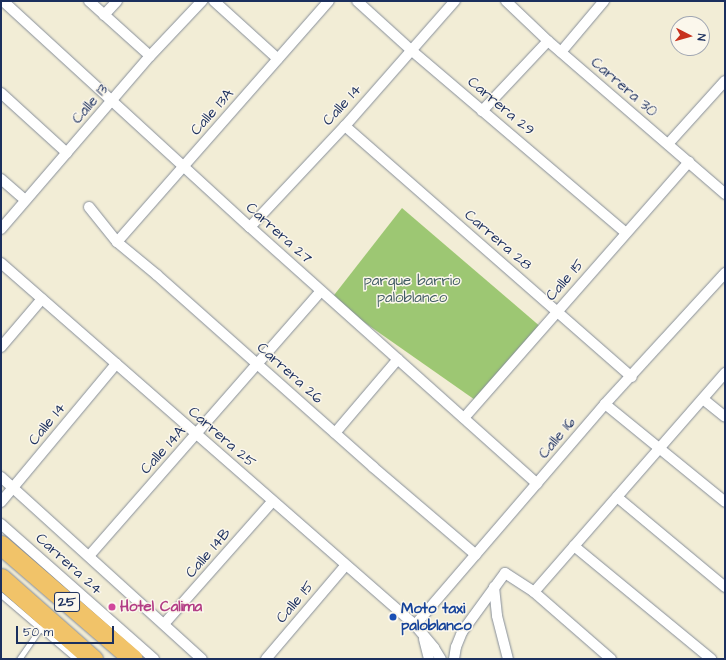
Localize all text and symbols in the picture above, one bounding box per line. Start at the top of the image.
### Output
north arrow [670,16,710,56]
text: N [694,33,709,41]
street label: Carrera 30 [587,53,661,121]
street label: Carrera 29 [464,73,538,139]
street label: Calle 13 [68,80,112,128]
street label: Calle 14 [319,81,365,129]
street label: Calle 13A [187,85,237,139]
street label: Carrera 27 [242,199,316,267]
street label: Carrera 28 [461,206,535,274]
street label: Calle 15 [542,255,588,305]
park label: parque barrio paloblanco [363,271,461,306]
street label: Carrera 26 [253,339,327,407]
street label: Calle 14 [25,399,69,449]
street label: Carrera 25 [184,403,260,471]
street label: Calle 16 [535,414,579,462]
street label: Calle 14A [137,422,189,478]
street label: Calle 14B [182,524,234,582]
street label: Carrera 24 [32,529,106,599]
street label: Calle 15 [272,577,318,627]
road number: 25 [54,590,80,614]
place label: Hotel Calima [120,598,202,616]
place label: Moto taxi paloblanco [401,599,472,634]
marker: Hotel Calima [107,602,117,612]
marker: Moto taxi paloblanco [388,612,398,622]
scale bar [18,618,116,644]
text: 50 m [23,624,53,641]

